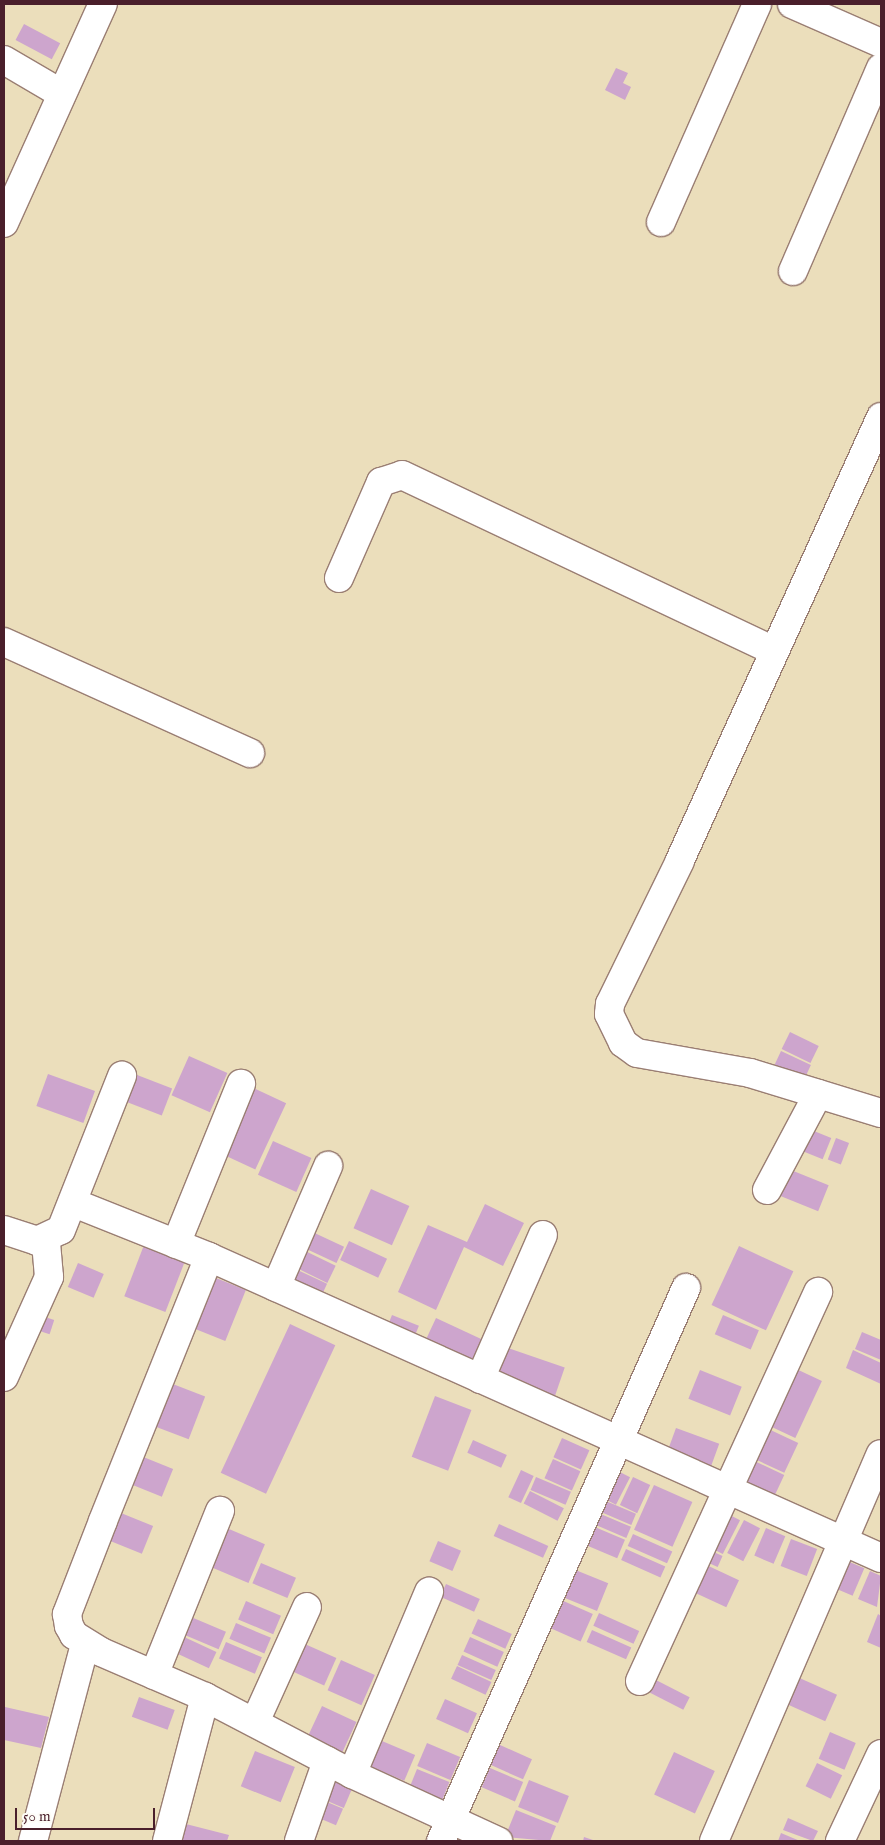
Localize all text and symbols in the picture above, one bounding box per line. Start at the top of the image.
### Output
scale bar [18,1798,158,1830]
text: 50 m [23,1807,51,1826]

